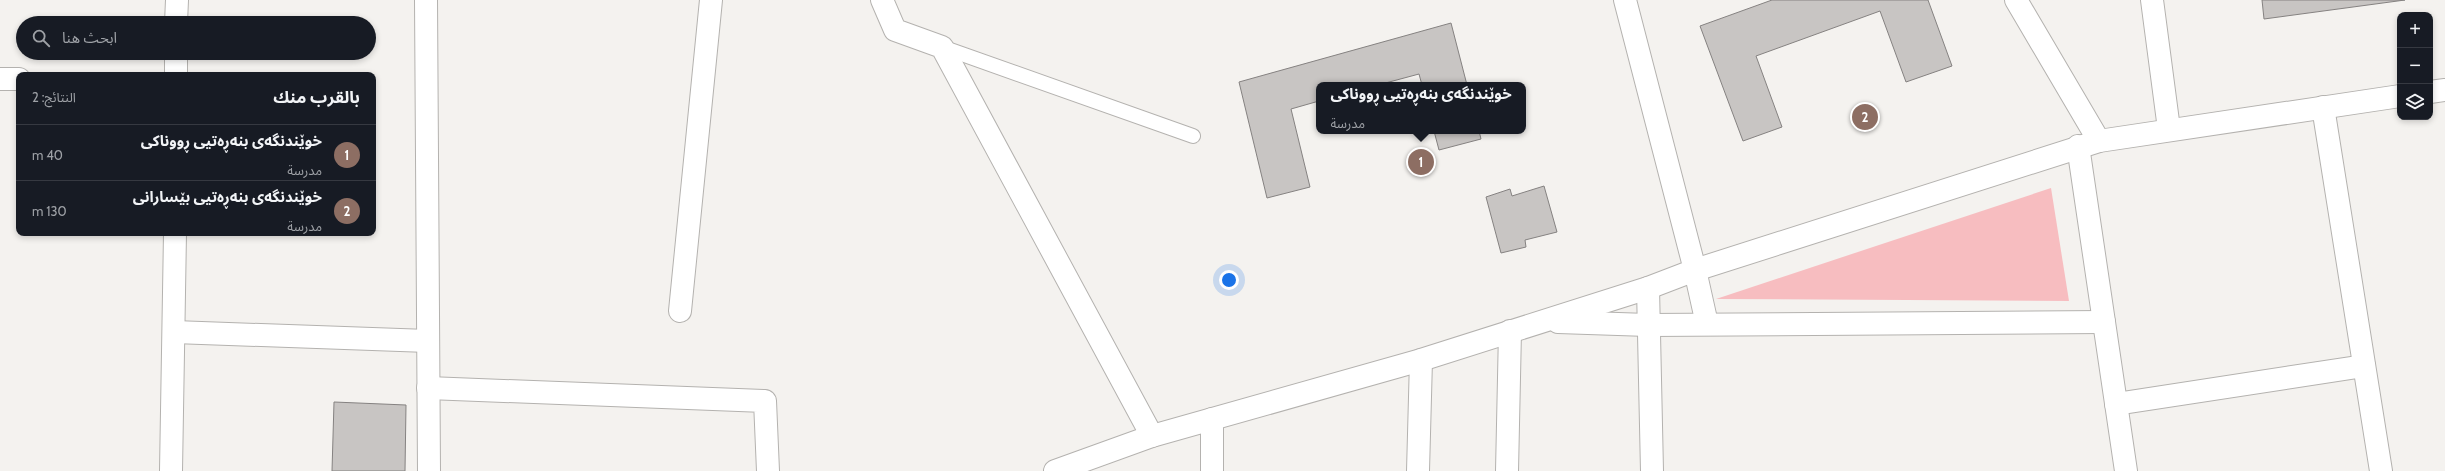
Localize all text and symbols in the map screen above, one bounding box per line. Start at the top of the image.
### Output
map controls [2397,12,2433,120]
button: + [2397,12,2433,48]
search box [16,16,376,60]
icon: search [30,27,52,49]
text: ابحث هنا [62,29,117,47]
button: − [2397,48,2433,84]
popup [1316,82,1526,134]
button: layers [2397,84,2433,120]
text: خوێندنگەی بنەڕەتیی ڕووناکی [1330,85,1512,103]
text: بالقرب منك [273,87,360,107]
text: النتائج: 2 [32,89,76,105]
pin: 2 [1852,102,1878,132]
text: مدرسة [1330,115,1365,131]
text: خوێندنگەی بنەڕەتیی ڕووناکی [141,132,322,150]
text: 40 m [32,147,63,163]
text: 1 [345,147,349,163]
pin: 1 [1408,147,1434,177]
text: مدرسة [287,162,322,178]
text: خوێندنگەی بنەڕەتیی بێسارانی [133,188,322,206]
text: 130 m [32,203,67,219]
text: 2 [344,203,350,219]
text: مدرسة [287,218,322,234]
your location [1219,270,1239,290]

